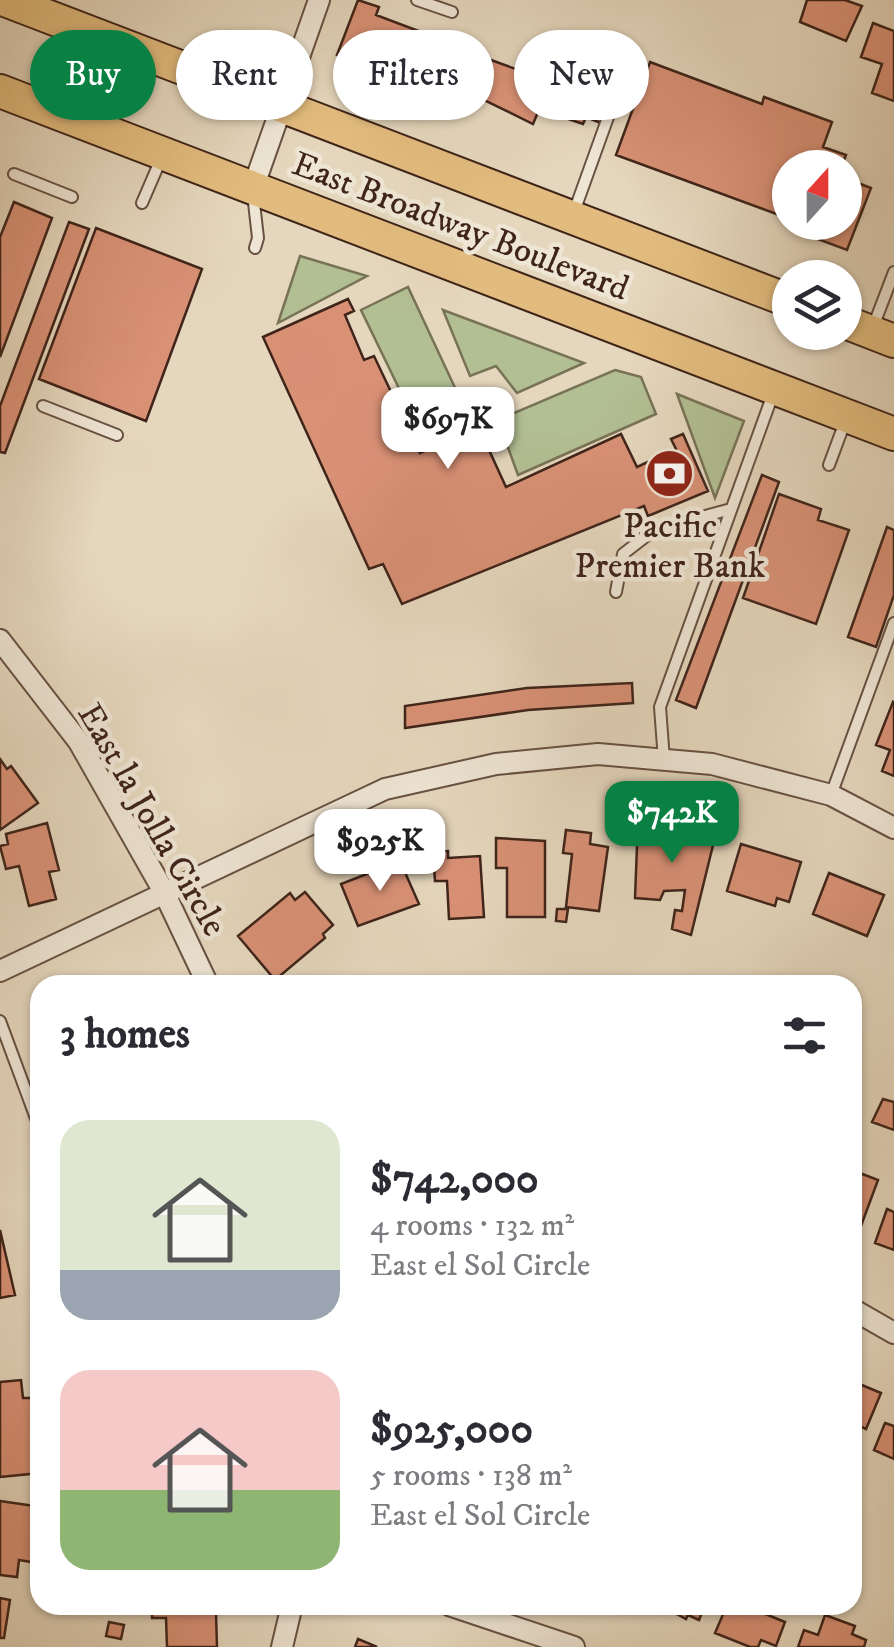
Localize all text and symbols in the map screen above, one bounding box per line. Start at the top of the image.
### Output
chip: Buy [30,30,156,120]
chip: Rent [176,30,313,120]
chip: Filters [333,30,494,120]
chip: New [514,30,649,120]
street label: East Broadway Boulevard [286,142,635,312]
north arrow [772,150,862,240]
map controls [772,150,862,350]
button: layers [772,260,862,350]
pin: $697K [378,387,518,472]
text: $697K [403,399,493,439]
bank icon: Pacific Premier Bank [644,447,696,499]
place label: Pacific Premier Bank [575,505,765,589]
street label: East la Jolla Circle [67,696,236,944]
pin: $742K [602,781,742,866]
text: $742K [627,793,717,833]
pin: $925K [310,809,450,894]
text: $925K [336,821,424,861]
icon: filters [777,1008,832,1063]
text: 3 homes [60,1009,190,1061]
text: $742,000 [370,1154,539,1206]
icon: home [140,1160,260,1280]
text: 4 rooms · 132 m² [370,1206,574,1246]
text: East el Sol Circle [370,1246,590,1286]
text: $925,000 [370,1404,533,1456]
icon: home [140,1410,260,1530]
text: 5 rooms · 138 m² [370,1456,572,1496]
text: East el Sol Circle [370,1496,590,1536]

